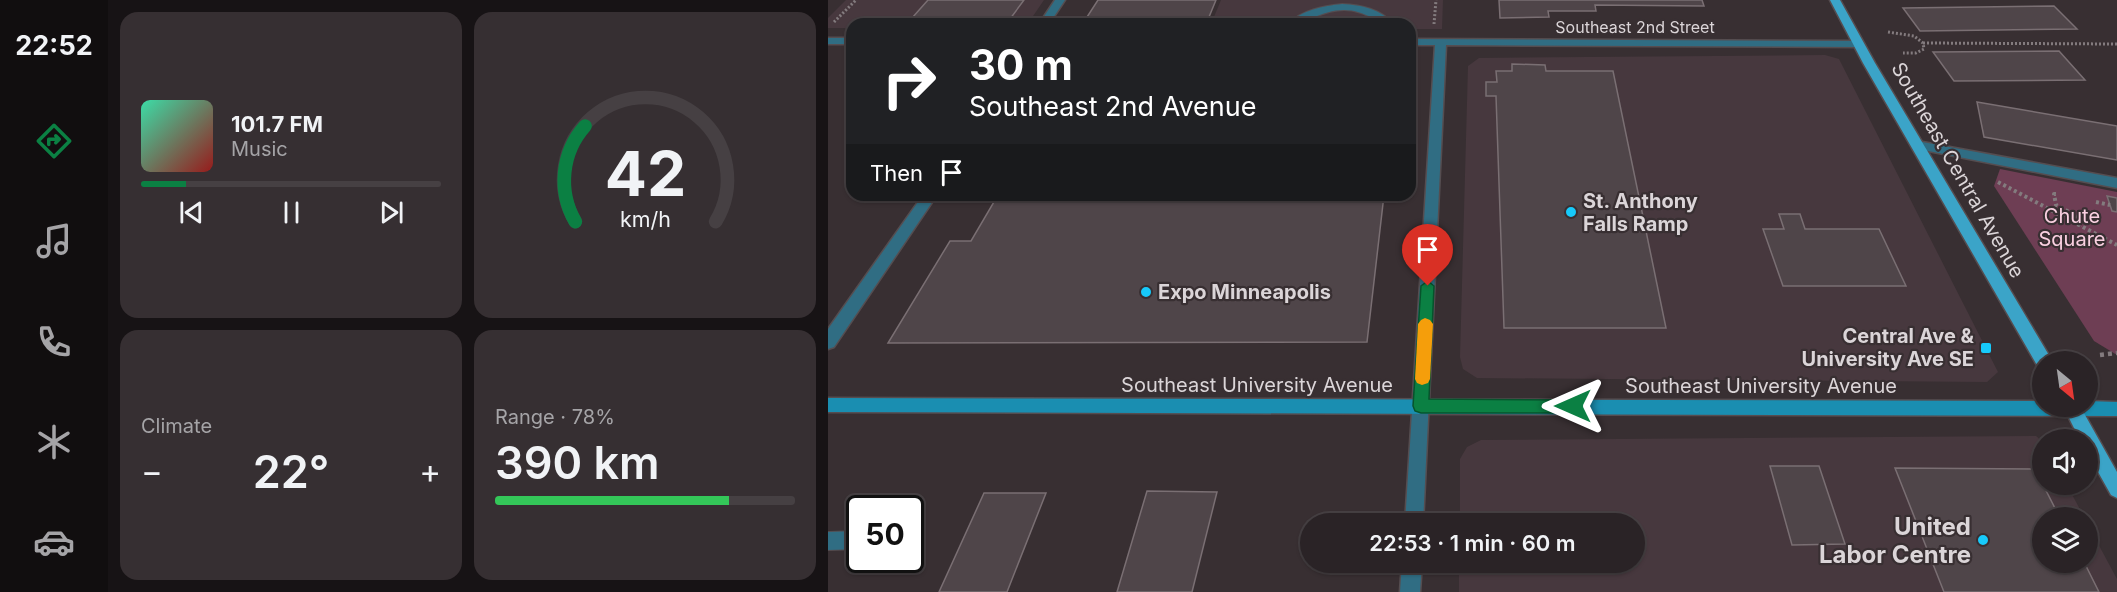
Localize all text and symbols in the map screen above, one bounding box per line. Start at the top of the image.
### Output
street label: Southeast 2nd Street [1555,17,1715,37]
text: 22:52 [15,29,93,62]
text: 30 m [969,39,1073,90]
icon: right [870,42,948,120]
street label: Southeast Central Avenue [1886,58,2030,282]
text: Southeast 2nd Avenue [969,90,1257,123]
text: 101.7 FM [231,111,323,137]
icon: directions [33,120,75,162]
text: 42 [604,136,686,211]
text: Music [231,137,288,161]
icon: arrive [935,156,968,189]
text: Then [870,160,923,186]
place label: St. Anthony Falls Ramp [1583,189,1698,236]
icon: previous [175,196,208,229]
icon: pause [275,196,308,229]
icon: next [375,196,408,229]
park label: Chute Square [2039,204,2106,251]
marker: St. Anthony Falls Ramp [1564,205,1578,219]
text: km/h [620,206,670,232]
icon: music [33,220,75,262]
pin [1402,224,1453,286]
icon: arrive [1411,233,1444,266]
place label: Expo Minneapolis [1158,280,1331,304]
marker: Expo Minneapolis [1139,285,1153,299]
icon: phone [33,321,75,363]
place label: Central Ave & University Ave SE [1802,324,1975,371]
marker: Central Ave & University Ave SE [1979,341,1993,355]
north arrow [2032,351,2098,417]
map controls [2032,351,2098,573]
street label: Southeast University Avenue [1121,373,1393,397]
position arrow [1541,374,1605,438]
street label: Southeast University Avenue [1625,374,1897,398]
text: Range · 78% [495,405,615,429]
text: Climate [141,414,212,438]
icon: climate [33,421,75,463]
button: sound [2032,429,2098,495]
text: 390 km [495,435,660,490]
text: 22° [253,444,329,499]
text: − [141,451,163,491]
text: + [419,451,441,491]
speed limit sign: 50 [846,495,924,573]
button: layers [2032,507,2098,573]
place label: United Labor Centre [1819,512,1971,569]
icon: car [33,521,75,563]
text: 22:53 · 1 min · 60 m [1369,530,1576,556]
marker: United Labor Centre [1976,533,1990,547]

